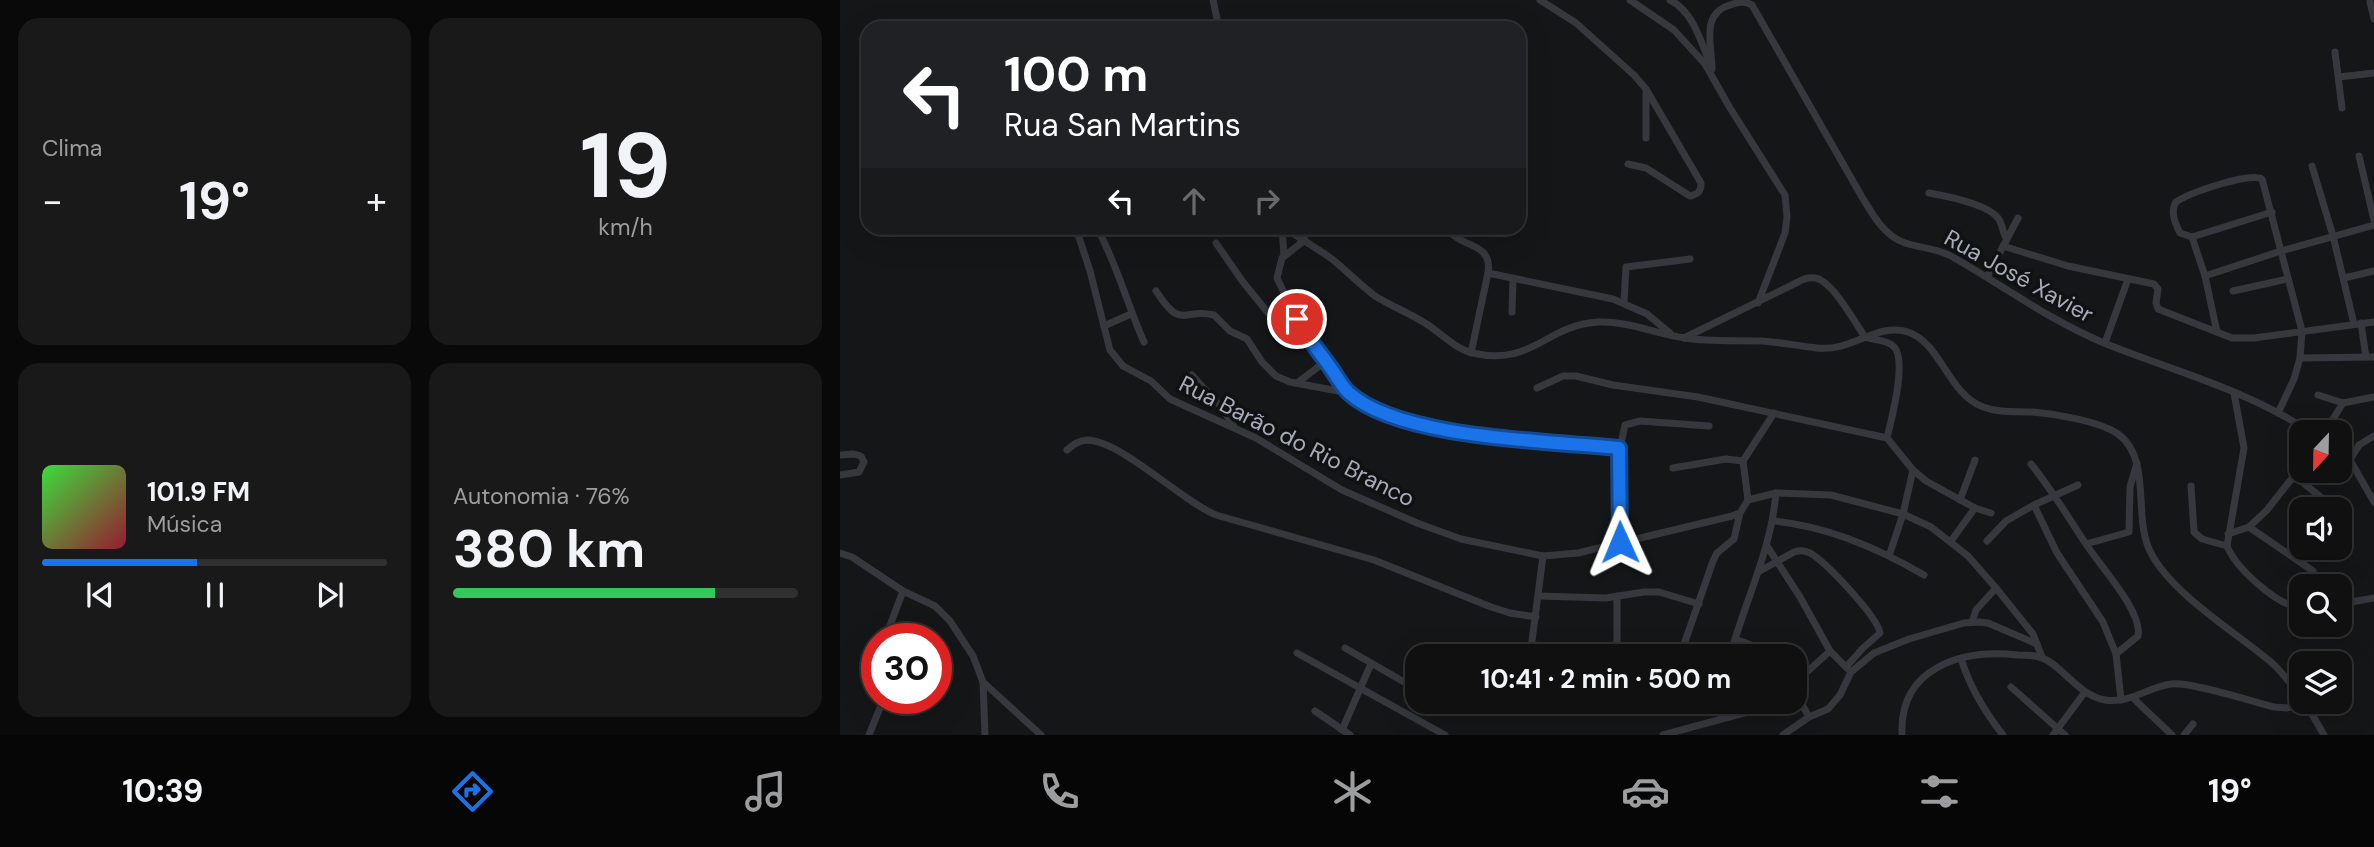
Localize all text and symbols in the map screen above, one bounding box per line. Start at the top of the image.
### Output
text: 100 m [1004,42,1148,106]
icon: left [889,49,980,140]
text: Rua San Martins [1004,104,1241,146]
text: 19 [580,107,671,225]
text: Clima [42,133,102,163]
text: 19° [179,167,250,235]
text: − [42,176,63,226]
text: + [366,176,387,226]
icon: left [1102,182,1140,220]
icon: ahead [1175,182,1213,220]
icon: right [1248,182,1286,220]
text: km/h [598,212,653,242]
street label: Rua José Xavier [1939,223,2099,329]
pin [1267,289,1327,349]
icon: arrive [1278,300,1316,338]
street label: Rua Barão do Rio Branco [1174,368,1420,514]
north arrow [2289,420,2352,483]
map controls [2289,420,2352,714]
text: 101.9 FM [147,475,250,509]
text: Autonomia · 76% [453,481,630,511]
button: sound [2289,497,2352,560]
position arrow [1583,505,1657,579]
text: Música [147,509,222,539]
text: 380 km [453,515,645,583]
button: search [2289,574,2352,637]
icon: previous [81,576,119,614]
icon: pause [196,576,234,614]
icon: next [311,576,349,614]
speed limit sign: 30 [861,623,952,714]
button: layers [2289,651,2352,714]
text: 10:41 · 2 min · 500 m [1481,662,1731,696]
icon: directions [448,767,497,816]
icon: music [741,767,790,816]
icon: phone [1035,767,1084,816]
icon: climate [1328,767,1377,816]
icon: car [1621,767,1670,816]
icon: filters [1915,767,1964,816]
text: 10:39 [122,770,203,812]
text: 19° [2208,770,2252,812]

